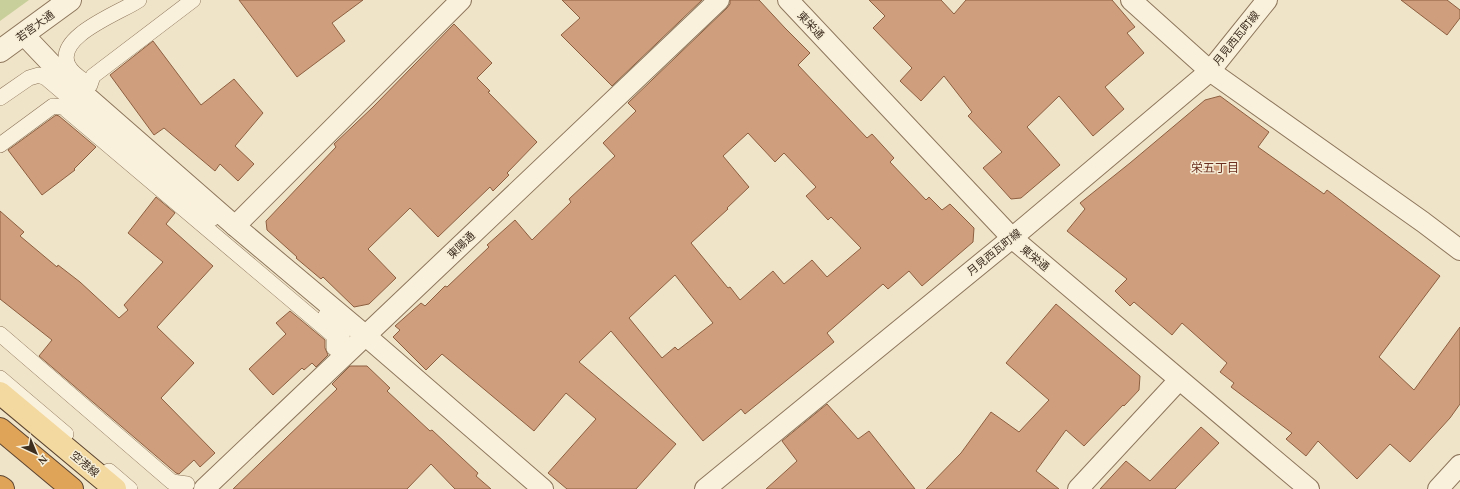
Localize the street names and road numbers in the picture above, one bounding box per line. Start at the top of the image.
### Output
street label: 若宮大通 [14,8,56,44]
street label: 東栄通 [795,9,827,41]
street label: 月見西瓦町線 [1211,9,1261,67]
street label: 月見西瓦町線 [965,227,1023,277]
street label: 東陽通 [445,229,477,261]
street label: 東栄通 [1019,243,1051,273]
street label: 空港線 [69,449,101,479]

